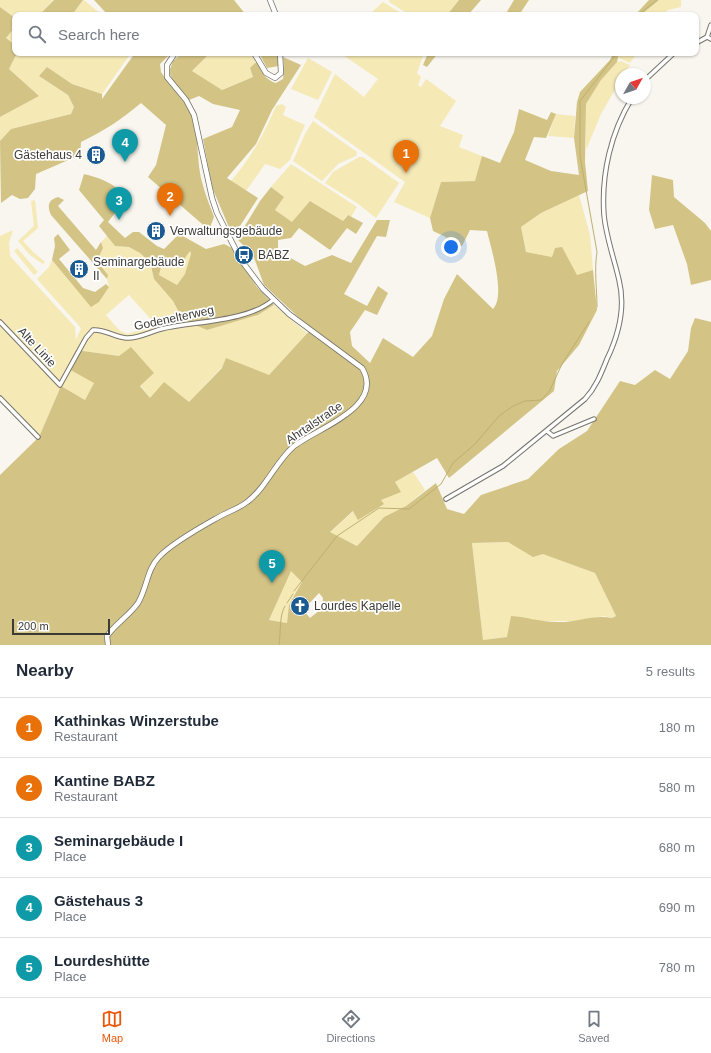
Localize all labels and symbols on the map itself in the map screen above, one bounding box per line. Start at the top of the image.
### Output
north arrow [615,68,651,104]
pin: 4 [112,129,138,162]
pin: 1 [393,140,419,173]
building icon: Gästehaus 4 [85,144,107,166]
place label: Gästehaus 4 [14,148,82,162]
pin: 2 [157,183,183,216]
pin: 3 [106,187,132,220]
building icon: Verwaltungsgebäude [145,220,167,242]
place label: Verwaltungsgebäude [170,224,282,238]
your location [441,237,461,257]
bus stop icon: BABZ [233,244,255,266]
place label: BABZ [258,248,289,262]
place label: Seminargebäude II [93,255,185,283]
building icon: Seminargebäude II [68,258,90,280]
street label: Godenelterweg [133,303,215,333]
street label: Alte Linie [15,324,59,370]
street label: Ahrtalstraße [283,399,345,447]
pin: 5 [259,550,285,583]
church icon: Lourdes Kapelle [289,595,311,617]
place label: Lourdes Kapelle [314,599,401,613]
scale bar [12,617,110,636]

